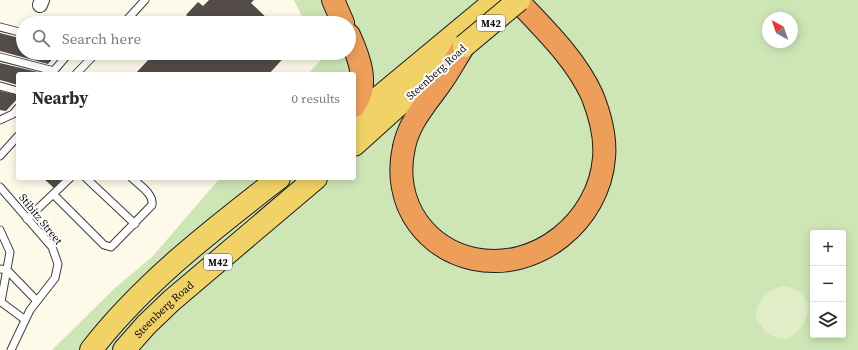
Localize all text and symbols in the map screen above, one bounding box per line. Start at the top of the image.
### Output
north arrow [762,12,798,48]
road number: M42 [477,15,505,31]
search box [16,16,356,60]
icon: search [30,27,52,49]
text: Search here [62,28,141,49]
street label: Steenberg Road [403,41,470,104]
text: Nearby [32,86,88,110]
text: 0 results [292,90,340,107]
street label: Stibitz Street [15,191,66,248]
map controls [810,230,846,338]
button: + [810,230,846,266]
road number: M42 [204,254,232,270]
button: − [810,266,846,302]
street label: Steenberg Road [131,277,198,341]
button: layers [810,302,846,338]

